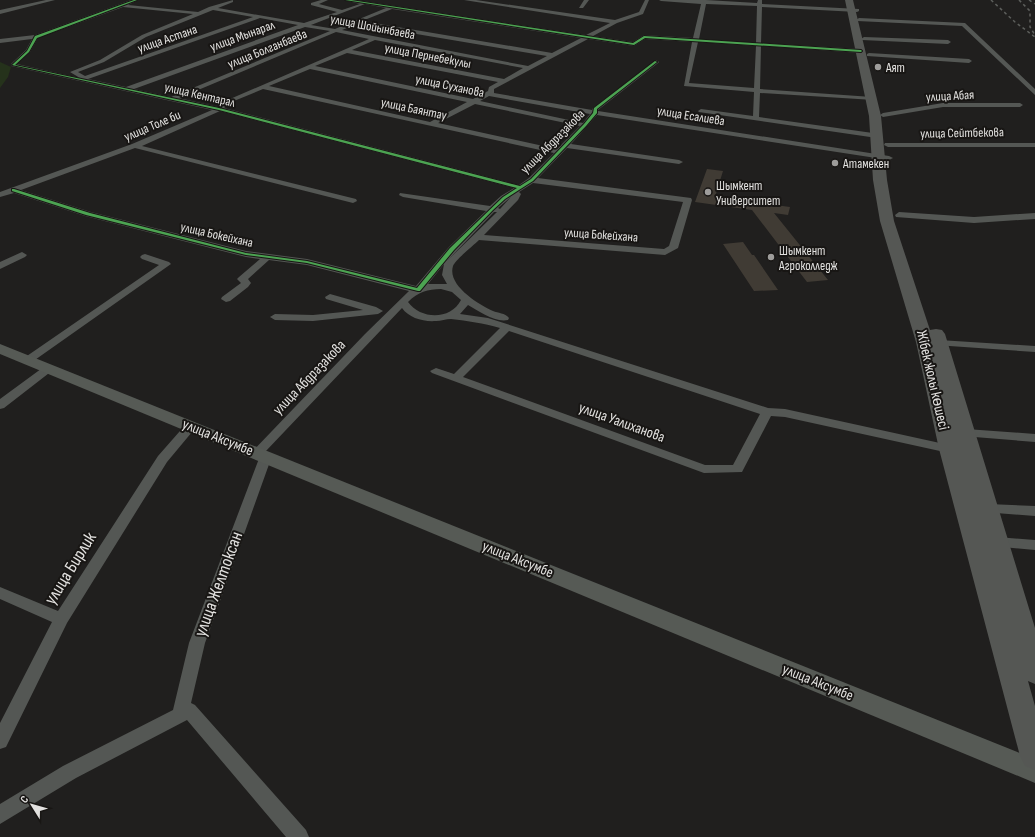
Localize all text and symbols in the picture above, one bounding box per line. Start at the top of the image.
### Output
street label: улица Шойынбаева [329,11,417,43]
street label: улица Мынарал [208,17,277,55]
street label: улица Астана [135,21,199,57]
street label: улица Болганбаева [225,26,309,72]
street label: улица Пернебекулы [383,40,472,72]
place label: Аят [885,60,905,76]
marker: Аят [873,62,883,72]
street label: улица Суханова [414,71,486,101]
street label: улица Кентарал [163,79,237,111]
street label: улица Абая [925,87,975,105]
street label: улица Баянтау [379,94,448,124]
street label: улица Есалиева [656,103,726,129]
street label: улица Абдразакова [517,106,588,177]
street label: улица Толе би [122,107,183,145]
street label: улица Сейтбекова [920,124,1004,142]
place label: Атамекен [842,156,889,172]
marker: Атамекен [830,158,840,168]
place label: Шымкент Университет [716,178,780,209]
marker: Шымкент Университет [703,187,713,197]
street label: улица Бокейхана [179,219,255,251]
street label: улица Бокейхана [563,224,638,246]
place label: Шымкент Агроколледж [778,243,838,274]
marker: Шымкент Агроколледж [766,252,776,262]
street label: Жібек жолы көшесі [912,328,953,432]
street label: улица Абдразакова [269,336,350,419]
street label: улица Уалиханова [576,398,668,447]
street label: улица Аксумбе [179,415,256,460]
street label: улица Бирлик [40,528,101,608]
street label: улица Желтоксан [190,529,247,640]
street label: улица Аксумбе [479,537,556,582]
street label: улица Аксумбе [779,660,856,705]
north arrow [12,785,52,825]
text: С [18,793,32,805]

